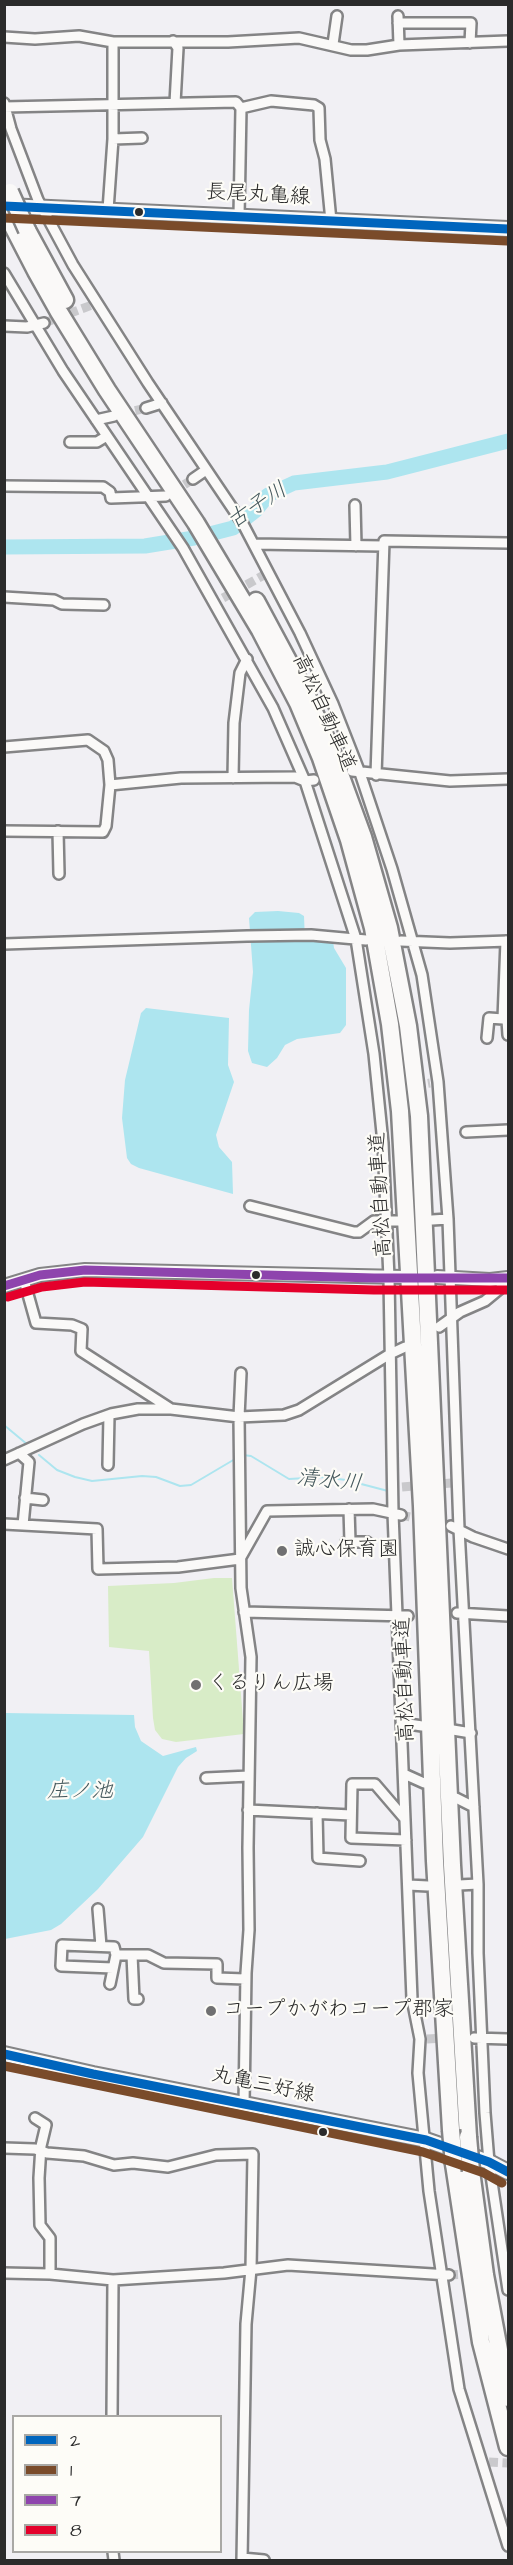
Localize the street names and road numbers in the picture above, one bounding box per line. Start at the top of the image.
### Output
street label: 長尾丸亀線 [205,181,311,211]
street label: 高松自動車道 [286,650,360,776]
street label: 高松自動車道 [366,1131,398,1259]
street label: 高松自動車道 [391,1617,421,1743]
street label: 丸亀三好線 [209,2063,317,2109]

